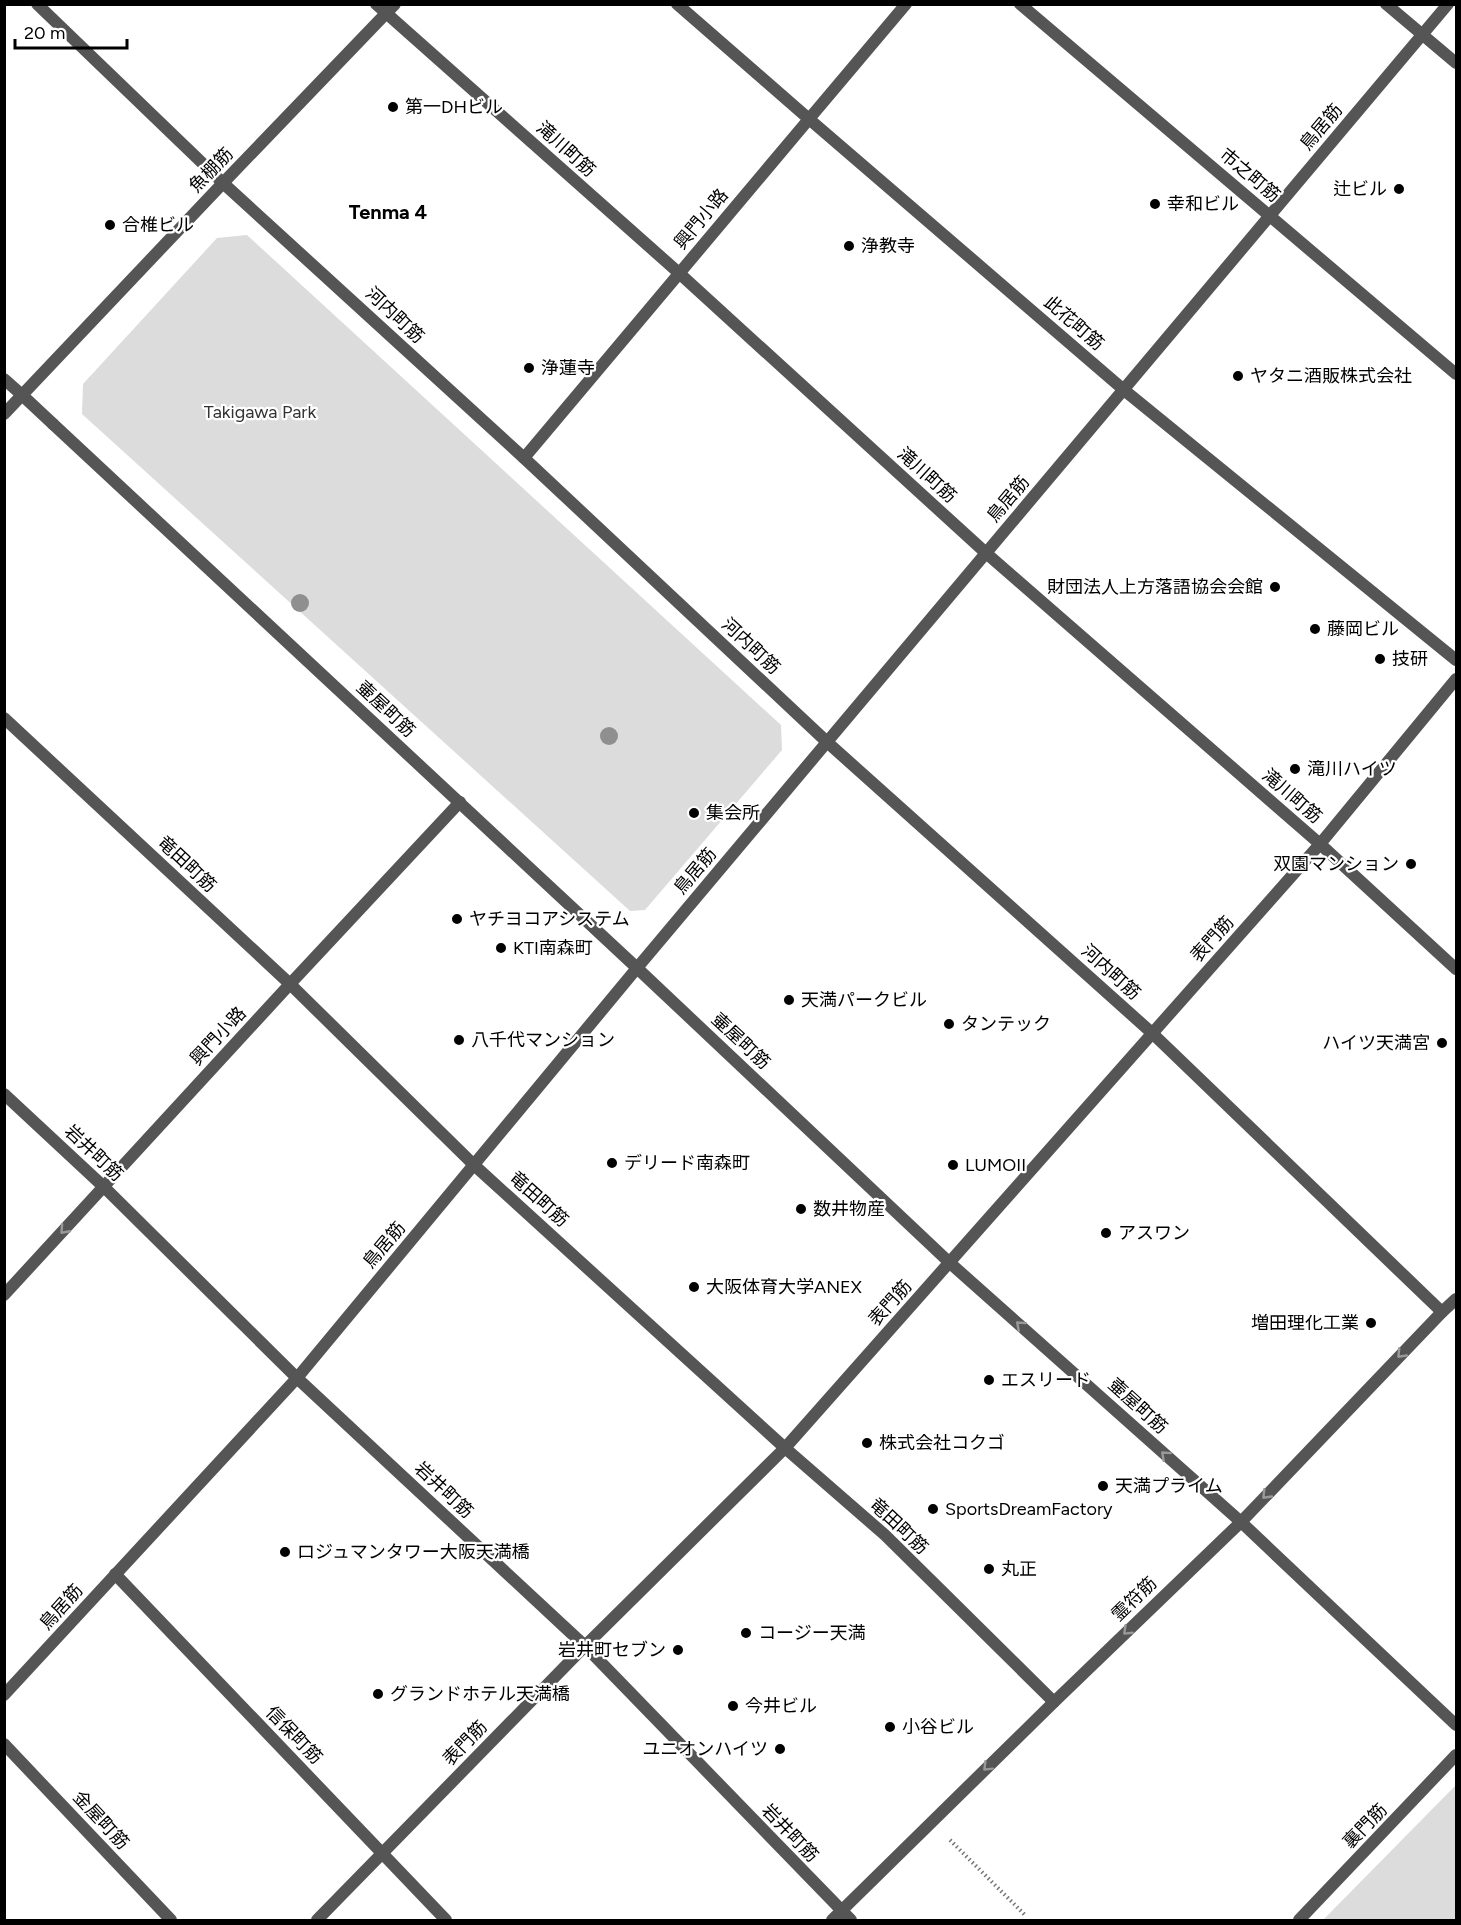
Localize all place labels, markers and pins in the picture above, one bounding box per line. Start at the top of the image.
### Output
place label: 第一DHビル [405,96,503,118]
marker: 第一DHビル [386,100,400,114]
place label: 辻ビル [1333,178,1387,200]
marker: 辻ビル [1392,182,1406,196]
place label: 幸和ビル [1167,193,1239,215]
marker: 幸和ビル [1148,197,1162,211]
place label: 合椎ビル [122,214,194,236]
marker: 合椎ビル [103,218,117,232]
place label: 浄教寺 [861,235,915,257]
marker: 浄教寺 [842,239,856,253]
place label: 浄蓮寺 [541,357,595,379]
marker: 浄蓮寺 [522,361,536,375]
place label: ヤタニ酒販株式会社 [1250,365,1412,387]
marker: ヤタニ酒販株式会社 [1231,369,1245,383]
place label: 財団法人上方落語協会会館 [1047,576,1263,598]
marker: 財団法人上方落語協会会館 [1268,580,1282,594]
place label: 藤岡ビル [1327,618,1399,640]
marker: 藤岡ビル [1308,622,1322,636]
place label: 技研 [1392,648,1428,670]
marker: 技研 [1373,652,1387,666]
place label: 滝川ハイツ [1307,758,1397,780]
marker: 滝川ハイツ [1288,762,1302,776]
place label: 集会所 [706,802,760,824]
marker: 集会所 [687,806,701,820]
place label: 双園マンション [1273,853,1399,875]
marker: 双園マンション [1404,857,1418,871]
place label: ヤチヨコアシステム [469,908,630,930]
marker: ヤチヨコアシステム [450,912,464,926]
place label: KTI南森町 [513,937,593,959]
marker: KTI南森町 [494,941,508,955]
place label: 天満パークビル [801,989,927,1011]
marker: 天満パークビル [782,993,796,1007]
place label: タンテック [961,1013,1051,1035]
marker: タンテック [942,1017,956,1031]
place label: 八千代マンション [471,1029,615,1051]
place label: ハイツ天満宮 [1322,1032,1430,1054]
marker: 八千代マンション [452,1033,466,1047]
marker: ハイツ天満宮 [1435,1036,1449,1050]
place label: デリード南森町 [624,1152,750,1174]
place label: LUMOII [965,1154,1026,1176]
marker: デリード南森町 [605,1156,619,1170]
marker: LUMOII [946,1158,960,1172]
place label: 数井物産 [813,1198,885,1220]
marker: 数井物産 [794,1202,808,1216]
place label: アスワン [1118,1222,1190,1244]
marker: アスワン [1099,1226,1113,1240]
place label: 大阪体育大学ANEX [706,1276,862,1298]
marker: 大阪体育大学ANEX [687,1280,701,1294]
place label: 増田理化工業 [1251,1312,1359,1334]
marker: 増田理化工業 [1364,1316,1378,1330]
place label: エスリード [1001,1369,1091,1391]
marker: エスリード [982,1373,996,1387]
place label: 株式会社コクゴ [879,1432,1005,1454]
marker: 株式会社コクゴ [860,1436,874,1450]
place label: 天満プライム [1115,1475,1223,1497]
marker: 天満プライム [1096,1479,1110,1493]
place label: SportsDreamFactory [945,1498,1113,1520]
marker: SportsDreamFactory [926,1502,940,1516]
place label: ロジュマンタワー大阪天満橋 [297,1541,530,1563]
marker: ロジュマンタワー大阪天満橋 [278,1545,292,1559]
place label: 丸正 [1001,1558,1037,1580]
marker: 丸正 [982,1562,996,1576]
place label: コージー天満 [758,1622,866,1644]
marker: コージー天満 [739,1626,753,1640]
place label: 岩井町セブン [558,1639,666,1661]
marker: 岩井町セブン [671,1643,685,1657]
place label: グランドホテル天満橋 [390,1683,570,1705]
marker: グランドホテル天満橋 [371,1687,385,1701]
place label: 今井ビル [745,1695,817,1717]
marker: 今井ビル [726,1699,740,1713]
place label: 小谷ビル [902,1716,974,1738]
marker: 小谷ビル [883,1720,897,1734]
place label: ユニオンハイツ [642,1738,768,1760]
marker: ユニオンハイツ [773,1742,787,1756]

